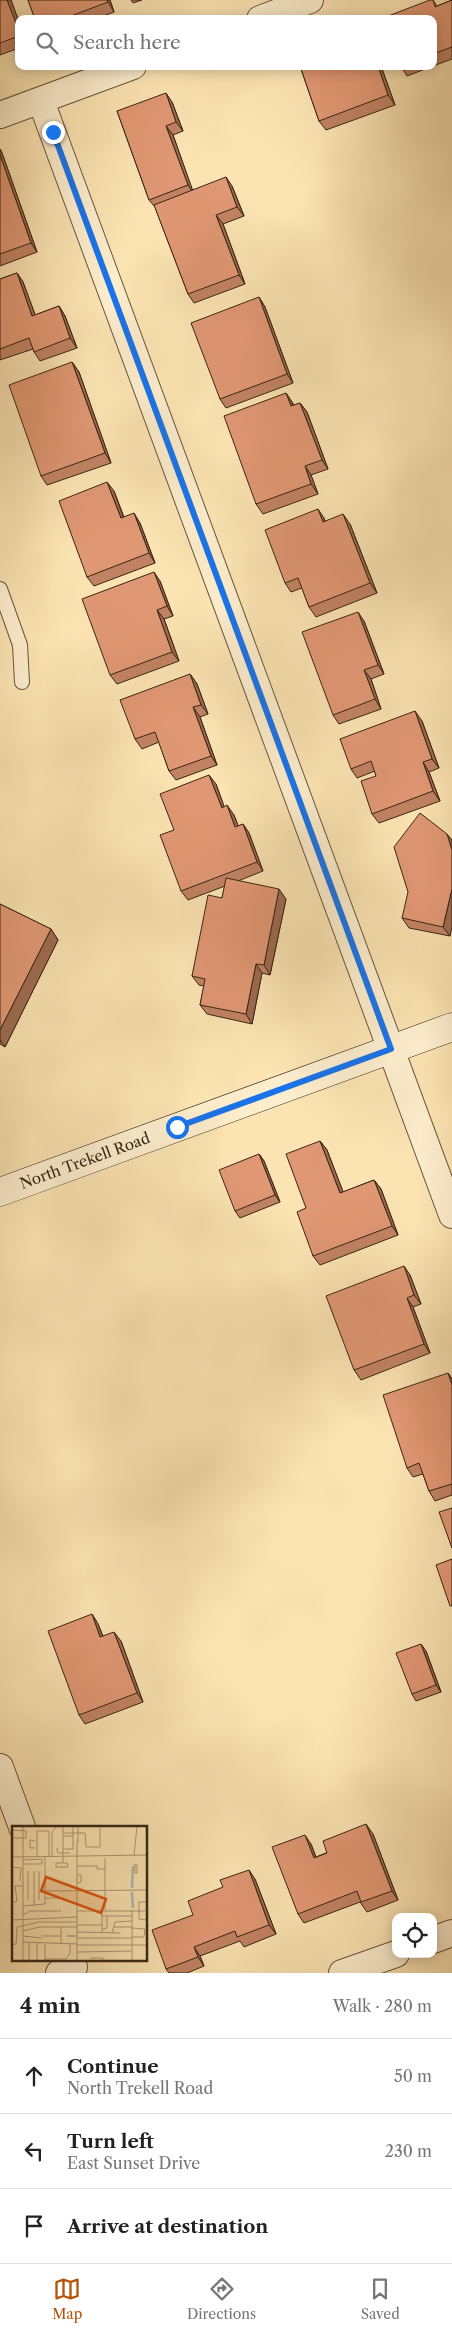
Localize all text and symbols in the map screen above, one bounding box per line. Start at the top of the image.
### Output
search box [15,15,437,70]
icon: search [33,29,61,57]
text: Search here [73,31,181,54]
route end [42,121,65,144]
route start [166,1116,189,1139]
street label: North Trekell Road [17,1128,153,1193]
inset map [12,1826,148,1960]
map controls [392,1913,437,1958]
button: locate [392,1913,437,1958]
text: 4 min [20,1993,81,2018]
text: Walk · 280 m [333,1996,432,2016]
text: Continue [67,2055,159,2078]
icon: ahead [20,2062,48,2090]
text: 50 m [394,2066,432,2086]
text: North Trekell Road [67,2078,213,2098]
text: Turn left [67,2130,154,2153]
icon: left [20,2137,48,2165]
text: 230 m [385,2141,432,2161]
text: East Sunset Drive [67,2153,200,2173]
icon: arrive [20,2212,48,2240]
text: Arrive at destination [67,2215,268,2238]
tab: Map [52,2275,82,2323]
tab: Directions [187,2275,256,2323]
tab: Saved [361,2275,400,2323]

